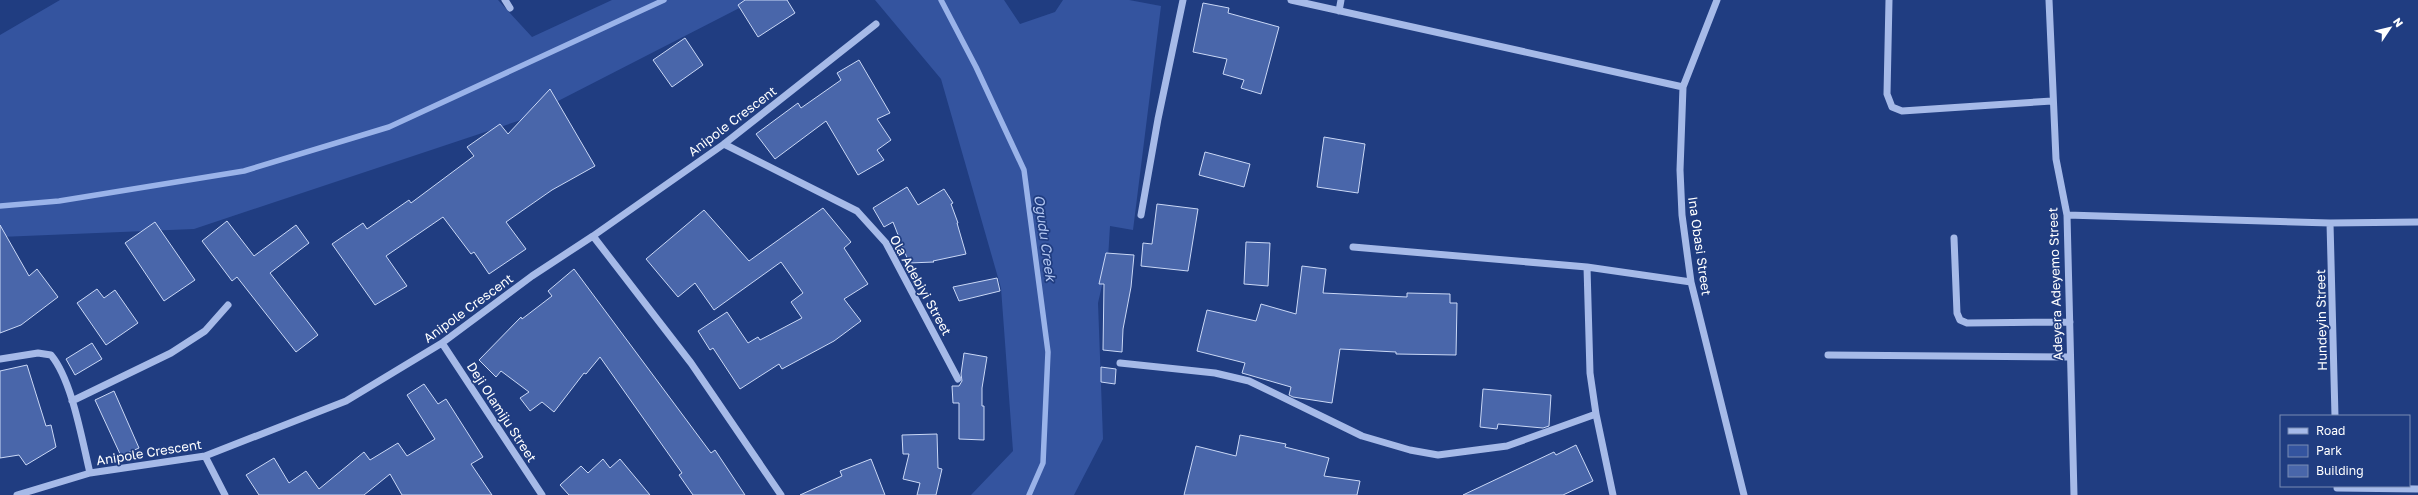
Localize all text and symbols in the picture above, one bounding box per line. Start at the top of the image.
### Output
north arrow [2370,8,2410,48]
text: N [2391,15,2406,29]
street label: Anipole Crescent [685,82,779,160]
water label: Ogudu Creek [1031,194,1060,284]
street label: Ina Obasi Street [1685,195,1715,297]
street label: Adeyera Adeyemo Street [2044,207,2066,361]
street label: Ola Adebiyi Street [887,232,955,338]
street label: Hundeyin Street [2312,269,2330,371]
street label: Anipole Crescent [420,270,516,346]
street label: Deji Olamiju Street [464,359,540,465]
legend [2280,415,2410,487]
text: Road [2316,423,2345,438]
street label: Anipole Crescent [95,436,203,468]
text: Park [2316,443,2342,458]
text: Building [2316,463,2364,478]

